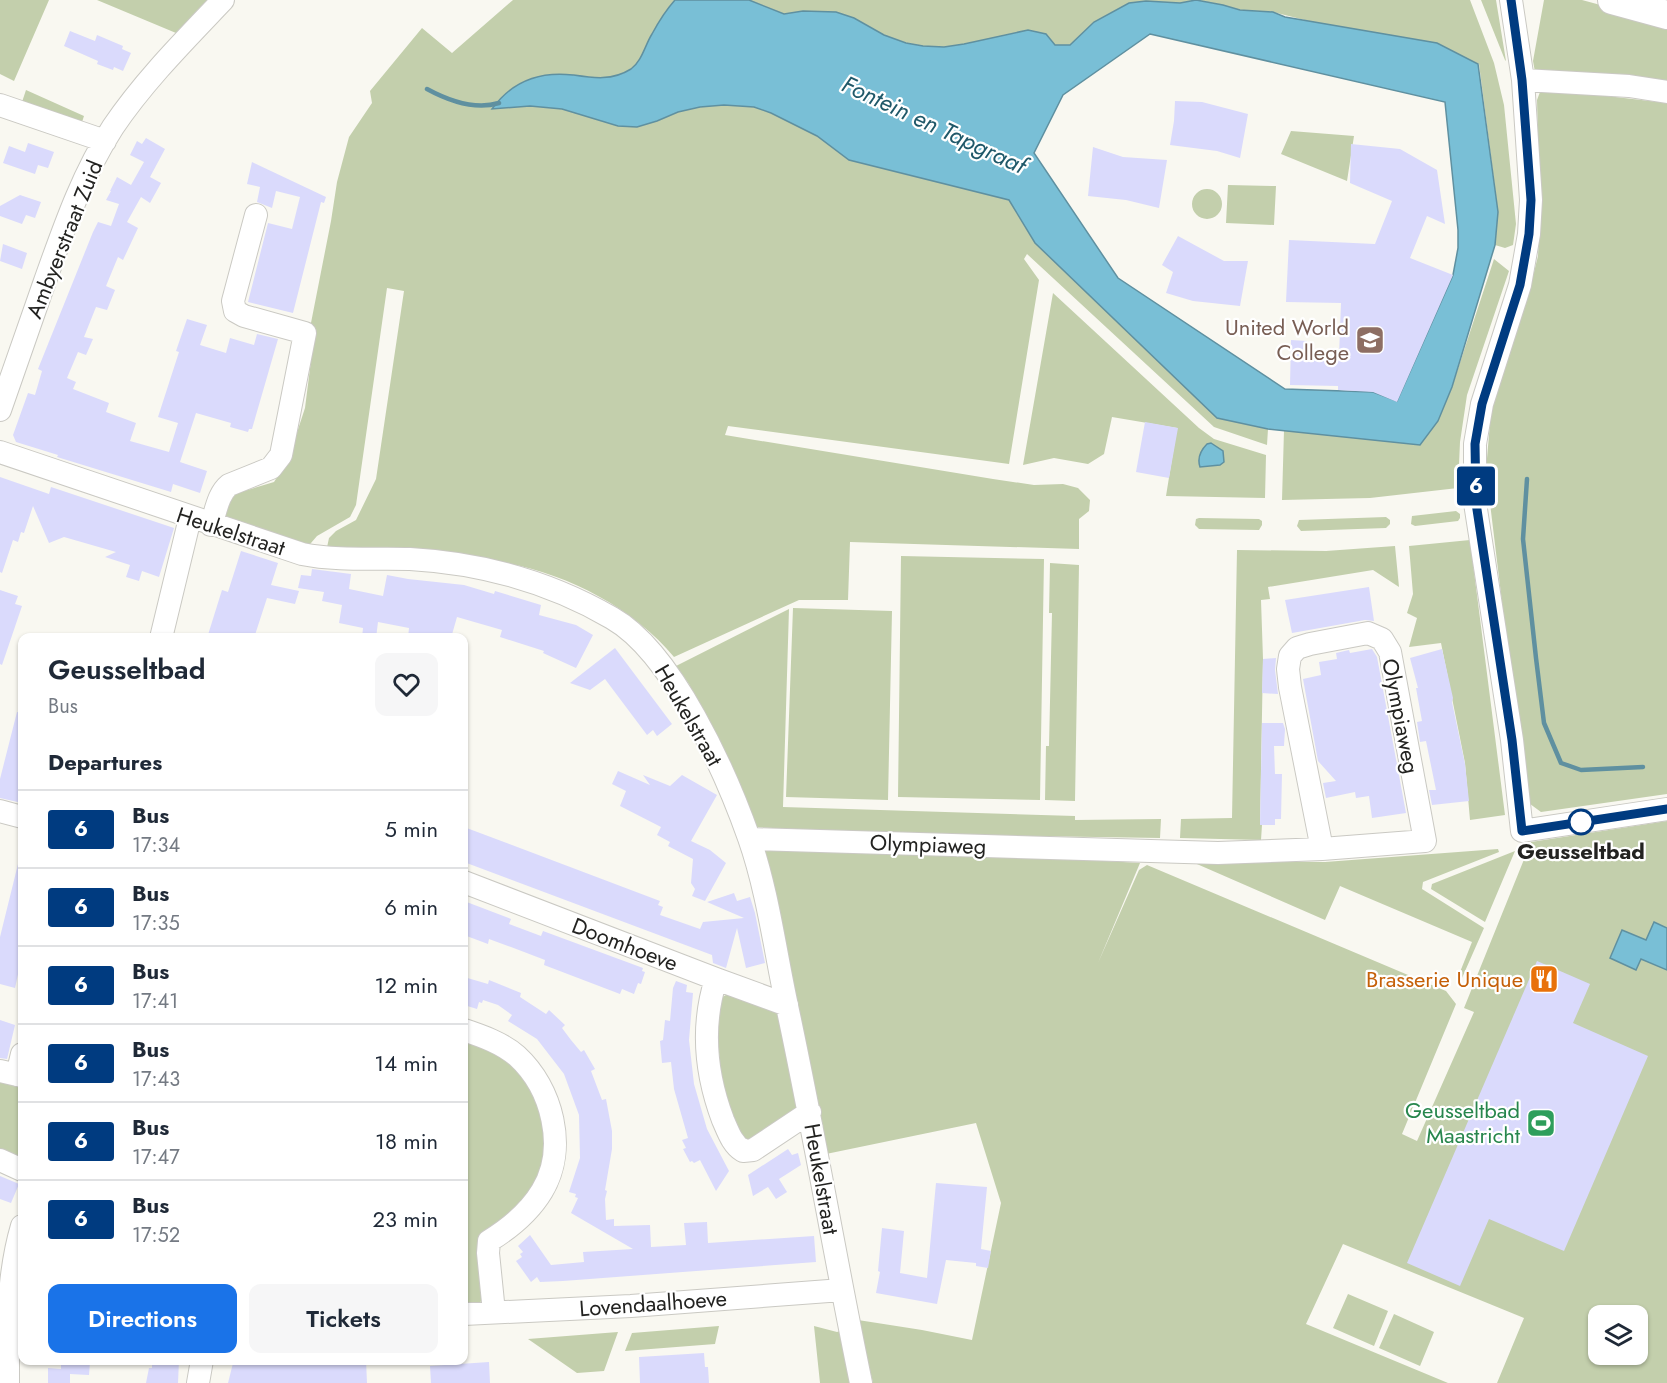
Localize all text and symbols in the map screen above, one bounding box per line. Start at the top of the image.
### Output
water label: Fontein en Tapgraaf [836,66,1035,184]
street label: Ambyerstraat Zuid [18,155,110,323]
place label: United World College [1225,311,1349,368]
school or university icon: United World College [1354,324,1386,356]
line badge: 6 [1456,466,1496,506]
text: 6 [1469,471,1483,501]
street label: Heukelstraat [173,498,290,564]
text: Geusseltbad [48,649,206,690]
button: heart [375,653,438,716]
street label: Olympiaweg [1374,656,1428,776]
street label: Heukelstraat [647,658,731,772]
text: Bus [48,692,78,721]
text: Departures [48,746,162,778]
text: Bus [132,799,169,831]
marker: Geusseltbad [1568,809,1594,835]
text: 5 min [385,813,438,845]
text: 6 [74,814,88,844]
street label: Olympiaweg [869,826,987,862]
text: 17:34 [132,831,180,860]
place label: Geusseltbad [1517,835,1645,867]
text: Bus [132,877,169,909]
text: 6 min [384,891,438,923]
text: 6 [74,892,88,922]
text: 17:35 [132,909,180,938]
street label: Doomhoeve [567,909,683,979]
text: Bus [132,955,169,987]
place label: Brasserie Unique [1366,963,1523,995]
restaurant icon: Brasserie Unique [1528,963,1560,995]
text: 12 min [375,969,438,1001]
text: 6 [74,970,88,1000]
text: 17:41 [132,987,178,1016]
text: Bus [132,1033,169,1065]
text: 14 min [374,1047,438,1079]
text: 6 [74,1048,88,1078]
text: 17:43 [132,1065,180,1094]
place label: Geusseltbad Maastricht [1405,1094,1521,1151]
sports icon: Geusseltbad Maastricht [1525,1107,1557,1139]
text: Bus [132,1111,169,1143]
street label: Heukelstraat [796,1121,848,1238]
text: 18 min [375,1125,438,1157]
text: 6 [74,1126,88,1156]
text: 17:47 [132,1143,180,1172]
text: Bus [132,1189,169,1221]
text: 23 min [372,1203,438,1235]
text: 6 [74,1204,88,1234]
text: 17:52 [132,1221,180,1250]
street label: Lovendaalhoeve [578,1282,728,1324]
button: Directions [48,1284,237,1353]
button: Tickets [249,1284,438,1353]
map controls [1588,1305,1648,1365]
button: layers [1588,1305,1648,1365]

